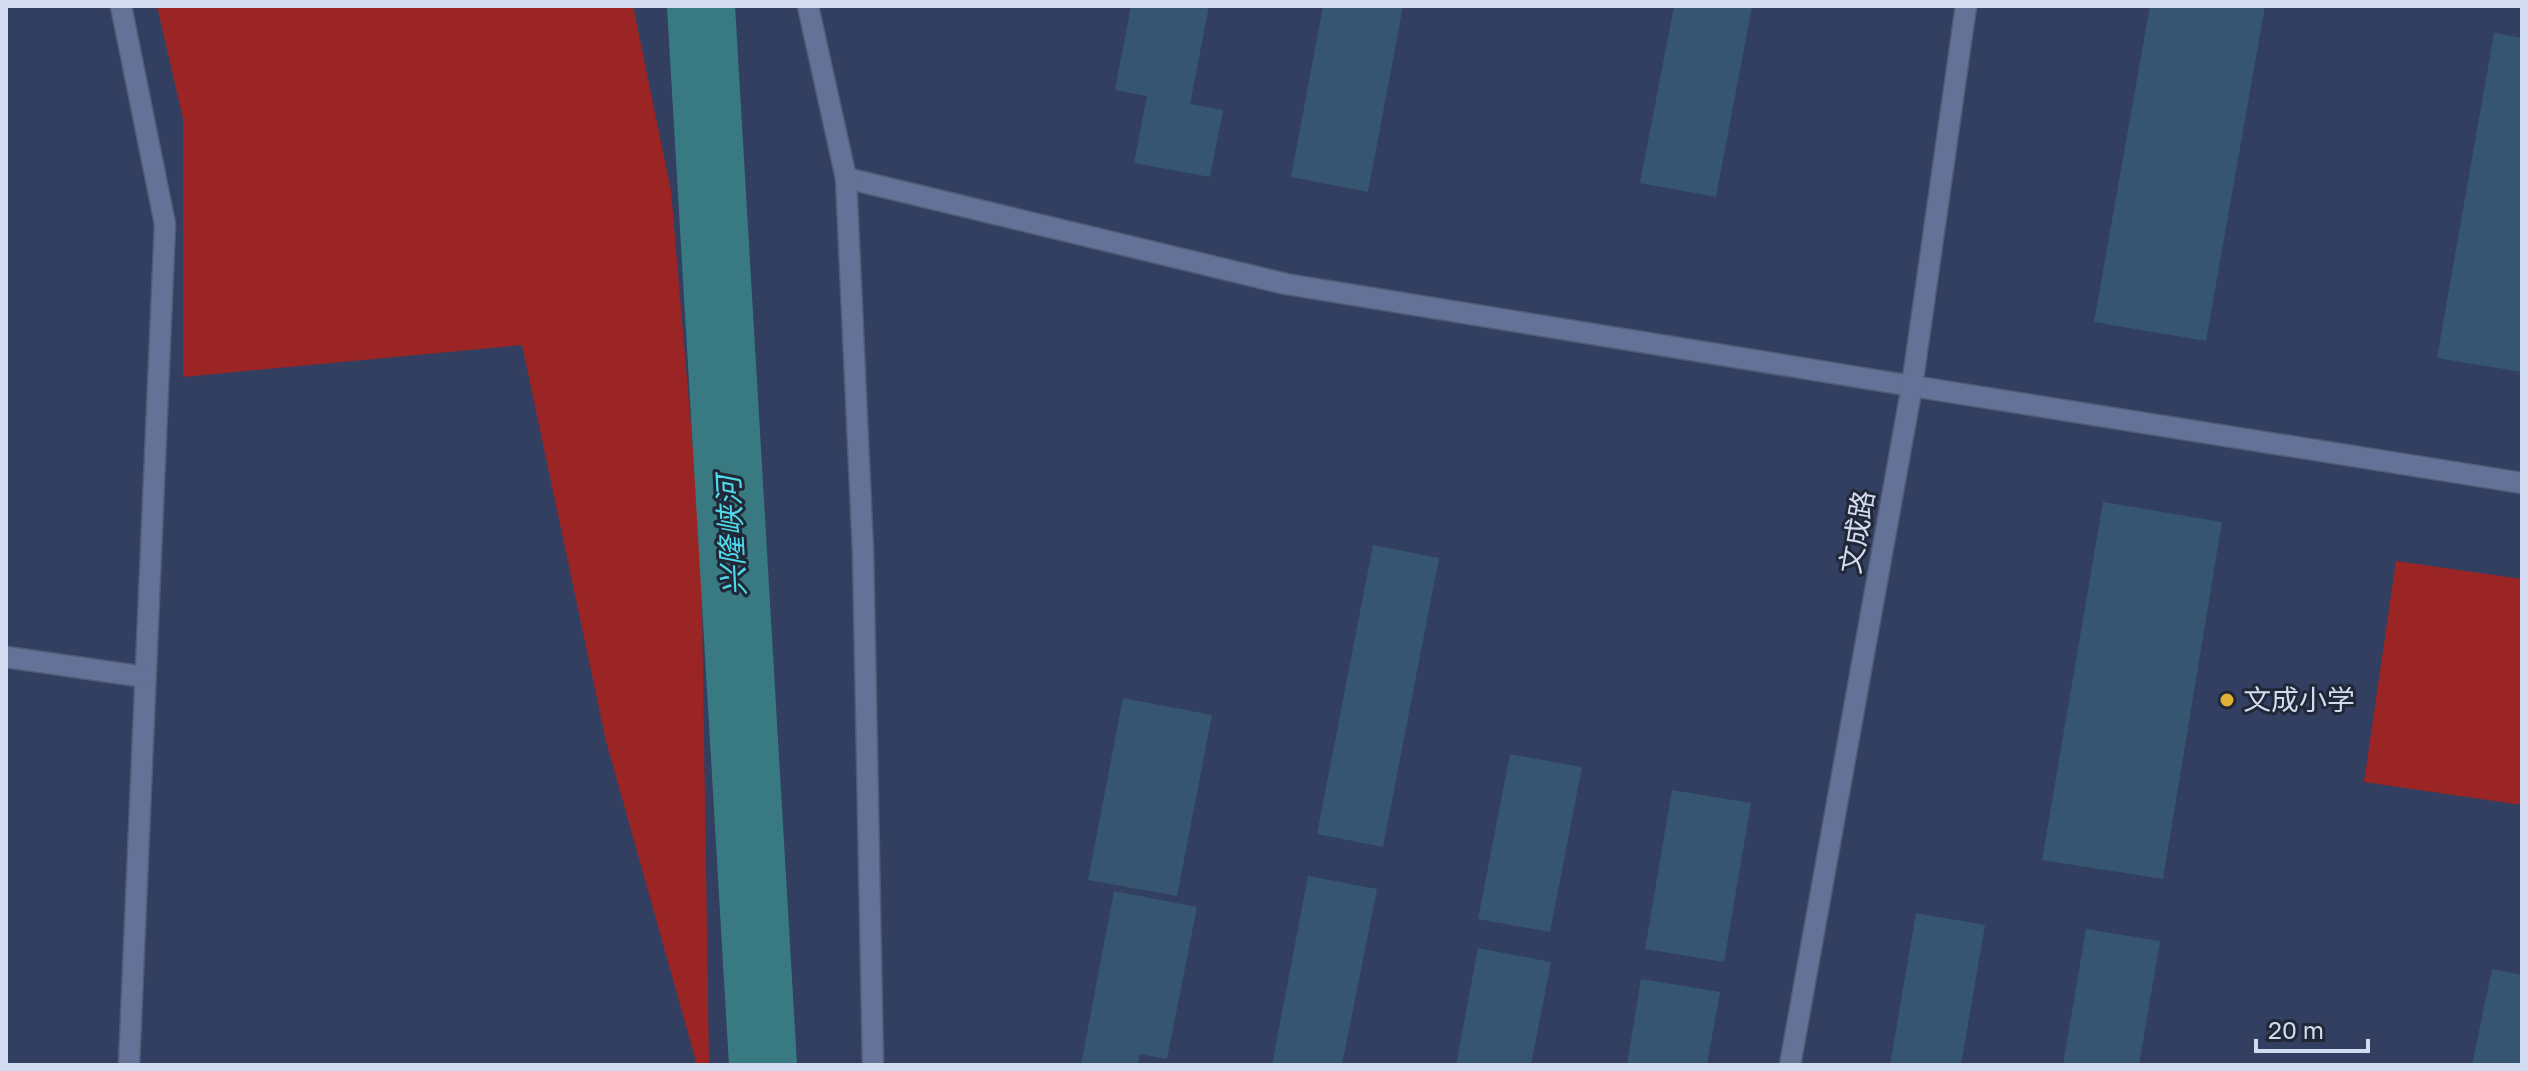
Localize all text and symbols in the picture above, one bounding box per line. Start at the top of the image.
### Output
water label: 兴隆峡河 [710,470,752,597]
street label: 文成路 [1833,488,1880,576]
place label: 文成小学 [2243,683,2355,716]
marker: 文成小学 [2218,691,2236,709]
scale bar [2256,1003,2368,1053]
text: 20 m [2268,1015,2324,1044]

